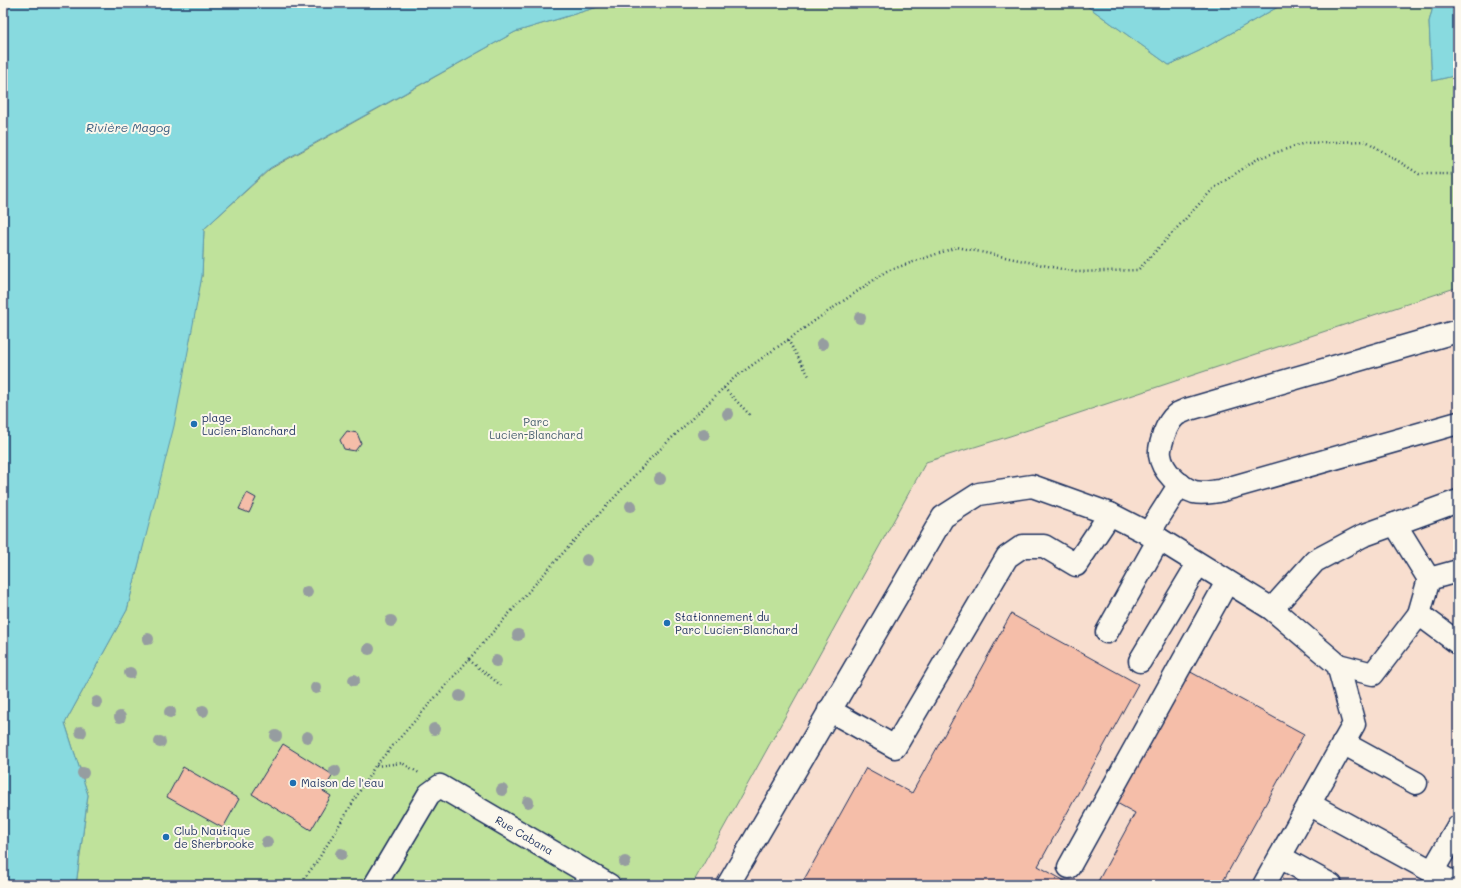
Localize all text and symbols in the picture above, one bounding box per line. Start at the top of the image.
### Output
water label: Rivière Magog [86,119,170,135]
place label: plage Lucien-Blanchard [202,410,296,438]
park label: Parc Lucien-Blanchard [489,414,583,442]
marker: plage Lucien-Blanchard [189,419,199,429]
place label: Stationnement du Parc Lucien-Blanchard [675,609,798,637]
marker: Stationnement du Parc Lucien-Blanchard [662,618,672,628]
place label: Maison de l'eau [301,775,384,790]
marker: Maison de l'eau [288,778,298,788]
street label: Rue Cabana [493,812,556,858]
place label: Club Nautique de Sherbrooke [174,823,254,851]
marker: Club Nautique de Sherbrooke [161,832,171,842]

